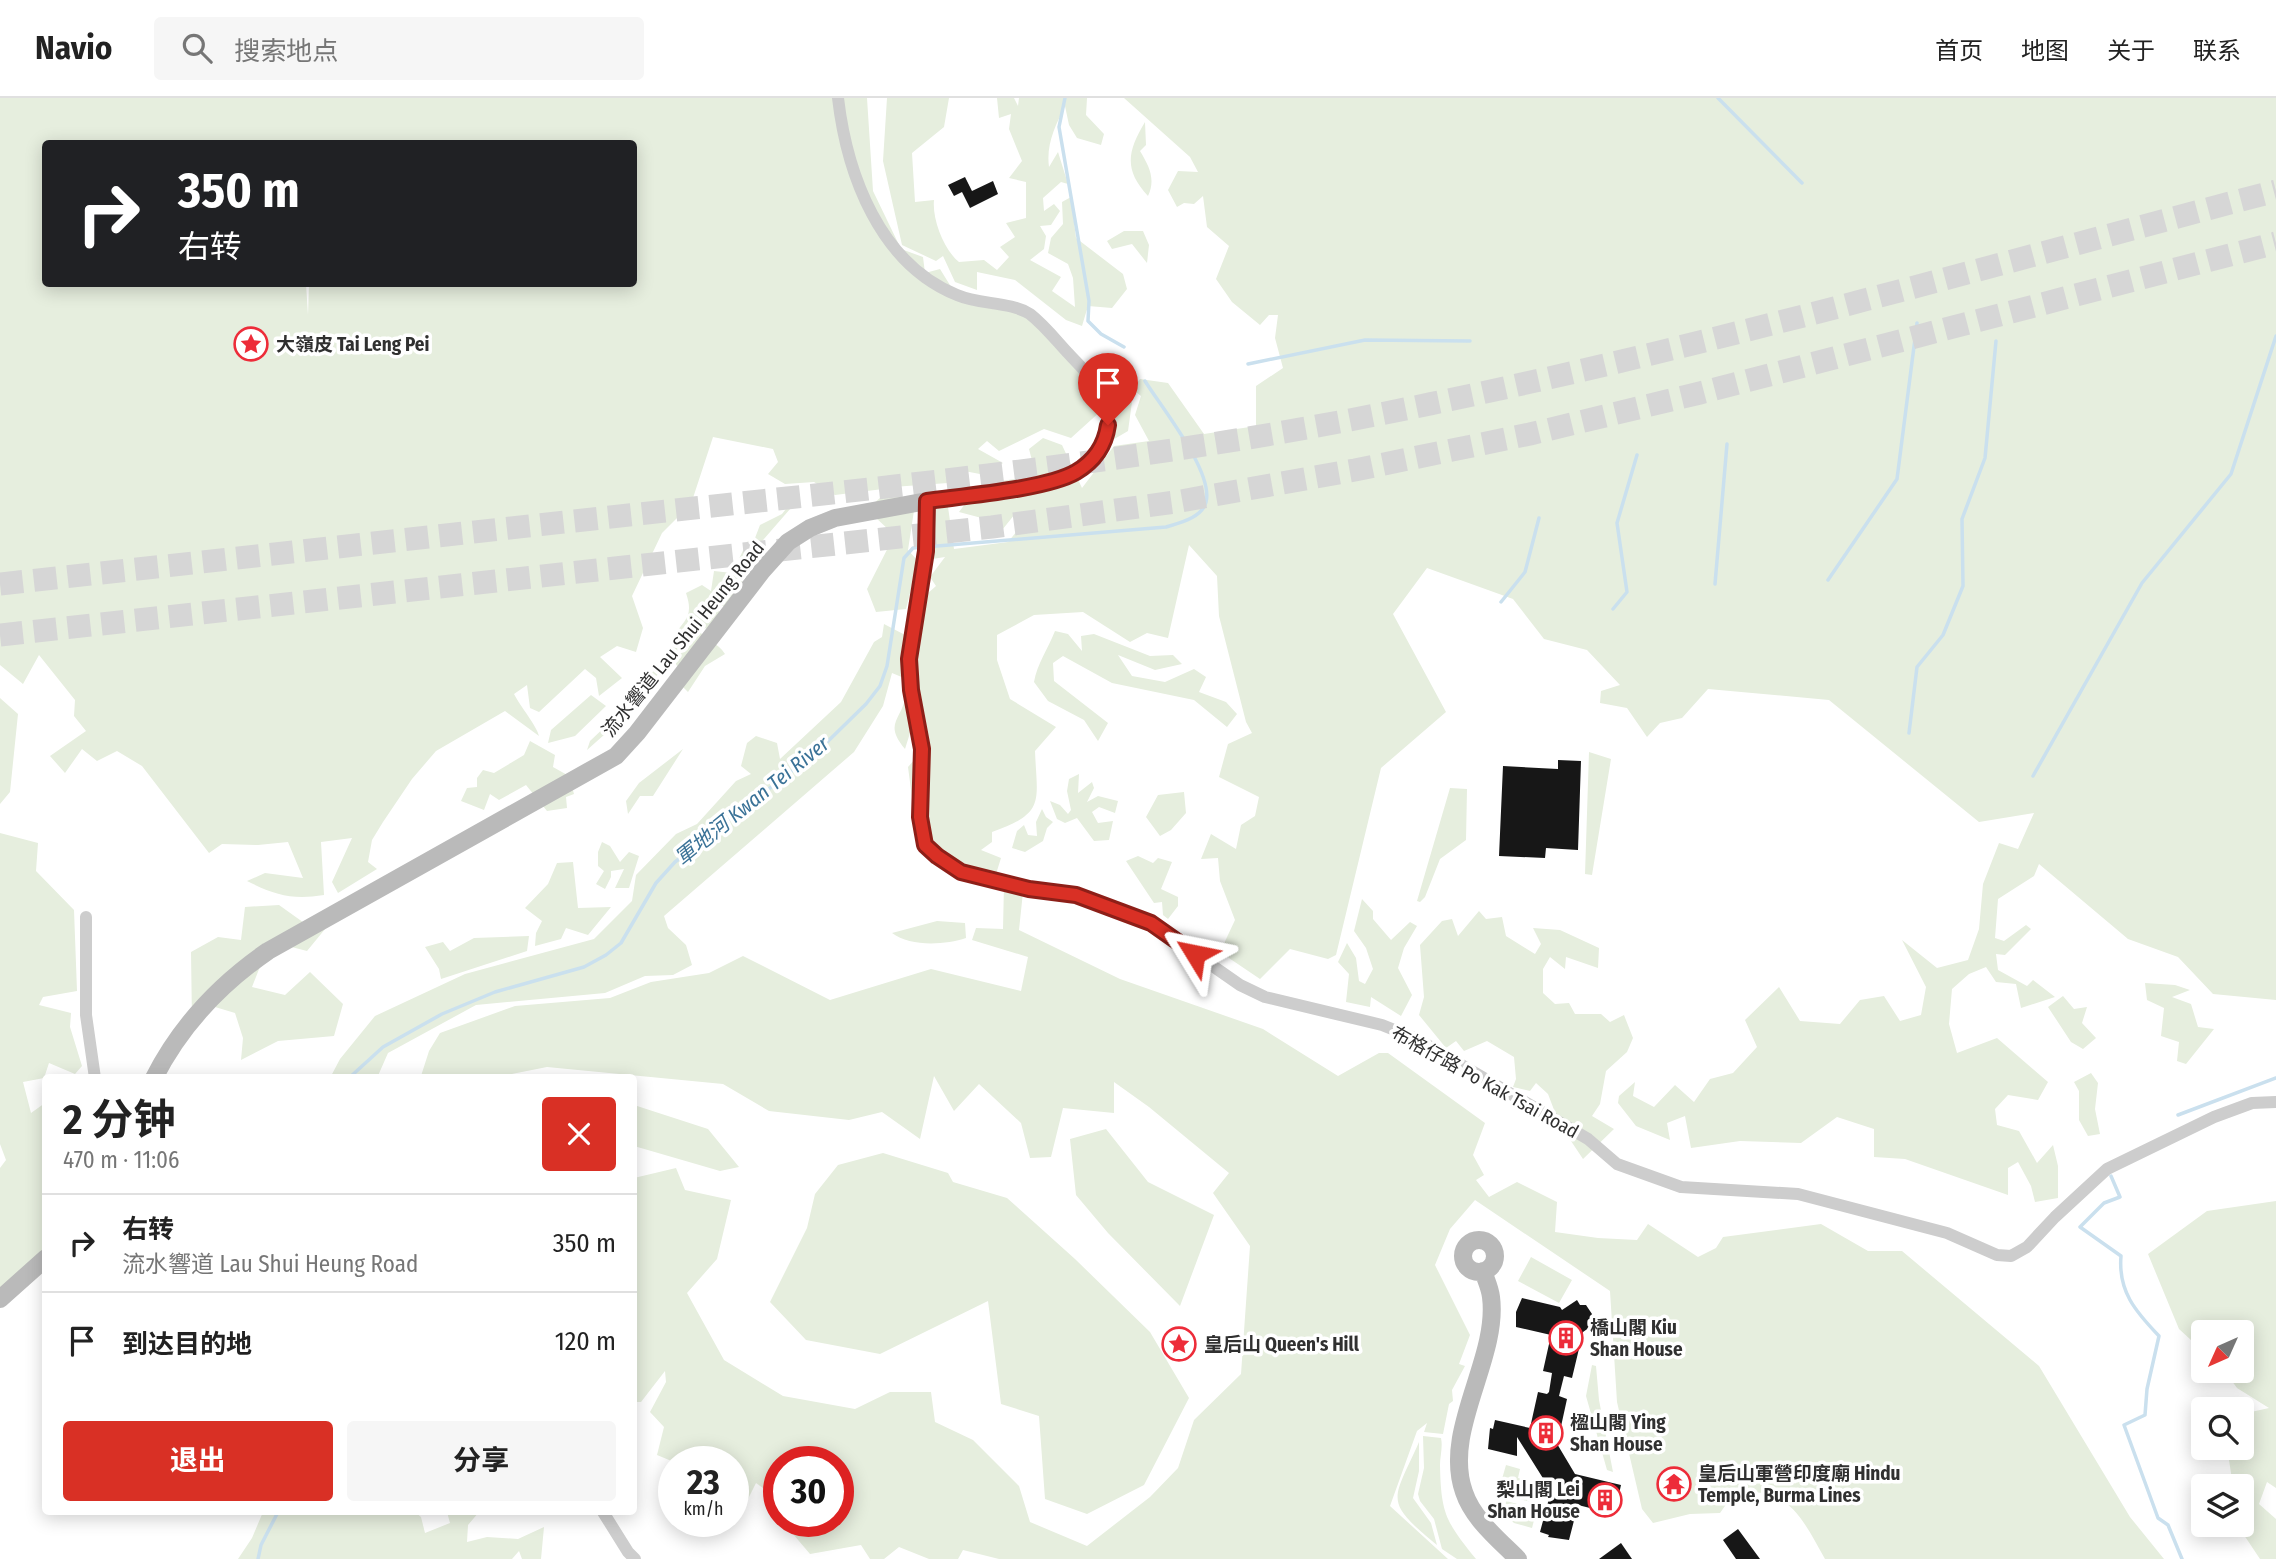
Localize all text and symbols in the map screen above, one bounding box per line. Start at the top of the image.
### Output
search box [154,17,644,80]
text: Navio [35,28,112,68]
icon: search [178,29,216,67]
text: 搜索地点 [234,36,338,67]
text: 首页 [1935,37,1983,65]
text: 地图 [2021,37,2069,65]
text: 关于 [2107,37,2155,65]
text: 联系 [2193,37,2241,65]
text: 350 m [178,161,300,220]
icon: right [63,168,154,259]
text: 右转 [178,228,242,266]
place icon: 大嶺皮 Tai Leng Pei [232,325,270,363]
place label: 大嶺皮 Tai Leng Pei [276,333,429,356]
pin [1078,353,1138,425]
icon: arrive [1089,364,1127,402]
street label: 流水響道 Lau Shui Heung Road [597,537,769,741]
water label: 軍地河 Kwan Tei River [670,730,835,871]
position arrow [1158,917,1232,991]
street label: 布格仔路 Po Kak Tsai Road [1387,1021,1583,1143]
text: 2 分钟 [63,1095,175,1145]
button: close [542,1097,616,1171]
text: 470 m · 11:06 [63,1146,179,1174]
text: 右转 [122,1214,174,1245]
icon: right [63,1224,101,1262]
text: 350 m [553,1228,616,1259]
text: 流水響道 Lau Shui Heung Road [122,1250,418,1278]
place label: 橋山閣 Kiu Shan House [1590,1316,1683,1361]
building icon: 橋山閣 Kiu Shan House [1547,1319,1585,1357]
north arrow [2191,1320,2254,1382]
map controls [2191,1320,2254,1537]
icon: arrive [63,1322,101,1360]
place icon: 皇后山 Queen's Hill [1160,1325,1198,1363]
text: 120 m [555,1326,616,1357]
text: 到达目的地 [122,1329,252,1360]
place label: 皇后山 Queen's Hill [1204,1333,1360,1356]
button: search [2191,1397,2254,1460]
place label: 楹山閣 Ying Shan House [1570,1411,1666,1456]
building icon: 楹山閣 Ying Shan House [1527,1414,1565,1452]
button: 退出 [63,1421,333,1501]
button: 分享 [347,1421,616,1501]
speed limit sign: 30 [763,1446,854,1537]
text: 23 [687,1461,720,1503]
place label: 皇后山軍營印度廟 Hindu Temple, Burma Lines [1698,1462,1900,1507]
temple icon: 皇后山軍營印度廟 Hindu Temple, Burma Lines [1655,1465,1693,1503]
button: layers [2191,1474,2254,1537]
place label: 梨山閣 Lei Shan House [1487,1478,1580,1523]
building icon: 梨山閣 Lei Shan House [1586,1481,1624,1519]
text: km/h [683,1498,724,1520]

